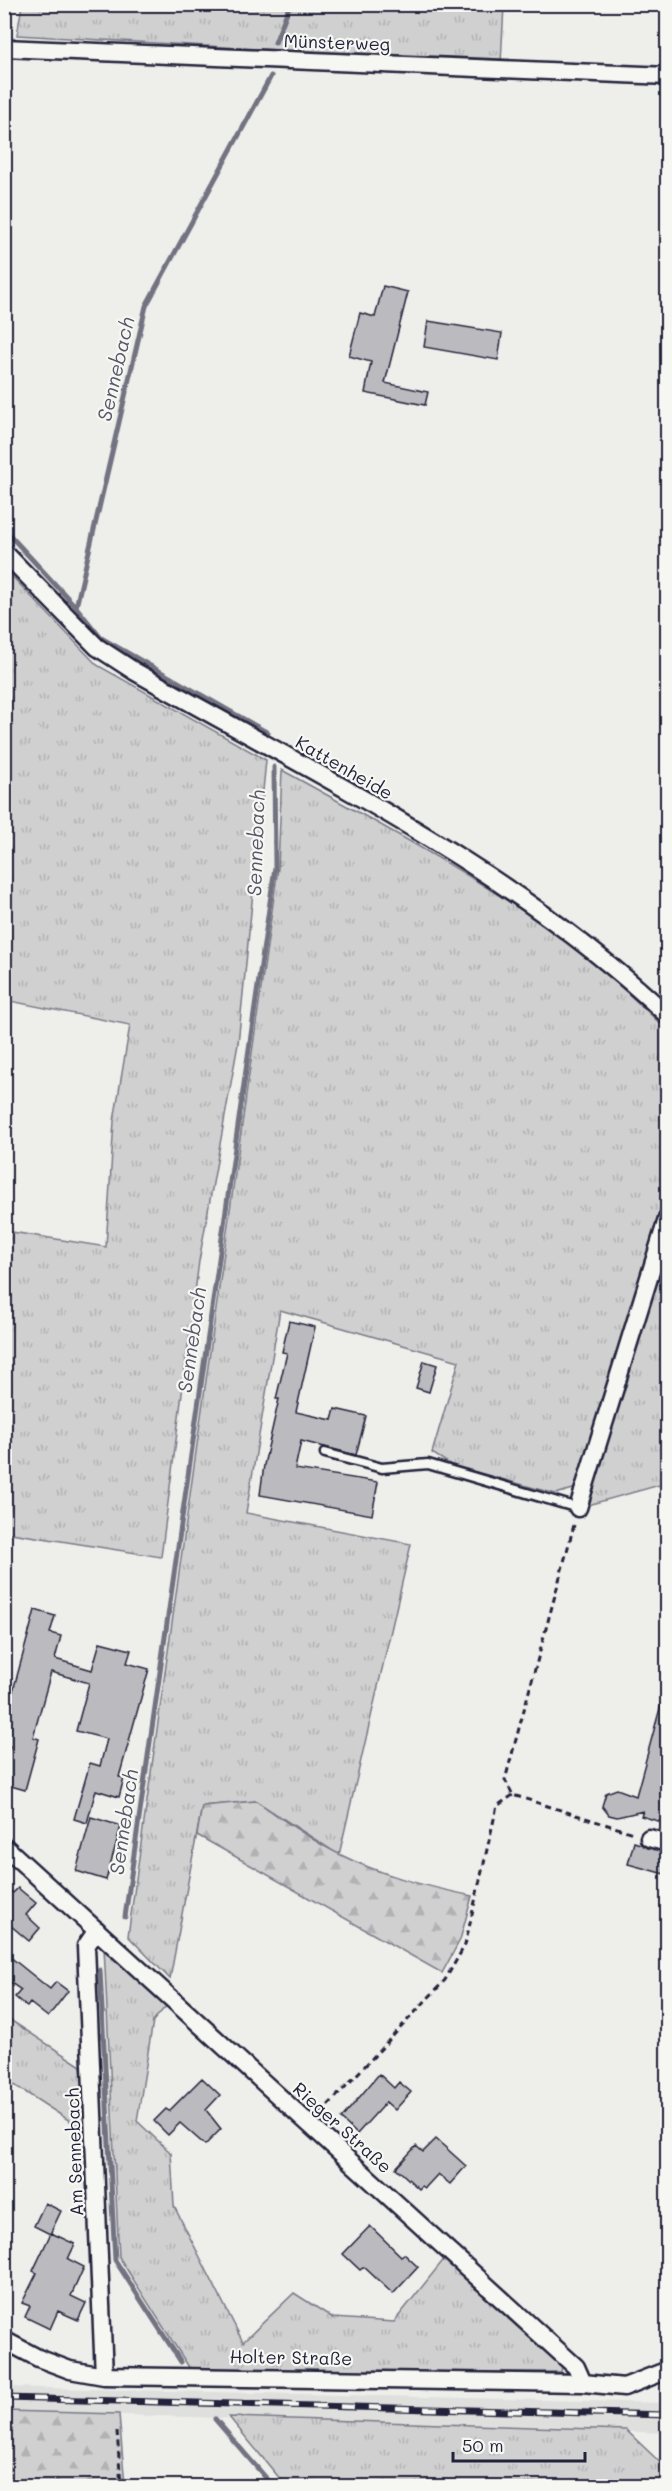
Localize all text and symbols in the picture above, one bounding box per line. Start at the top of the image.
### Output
street label: Münsterweg [283,28,391,56]
water label: Sennebach [90,314,140,424]
street label: Kattenheide [292,730,397,805]
water label: Sennebach [240,789,270,897]
water label: Sennebach [171,1285,211,1394]
water label: Sennebach [103,1767,143,1876]
street label: Rieger Straße [288,2076,397,2178]
street label: Am Sennebach [60,2087,88,2217]
street label: Holter Straße [229,2344,353,2370]
scale bar [453,2425,585,2463]
text: 50 m [462,2433,504,2457]

